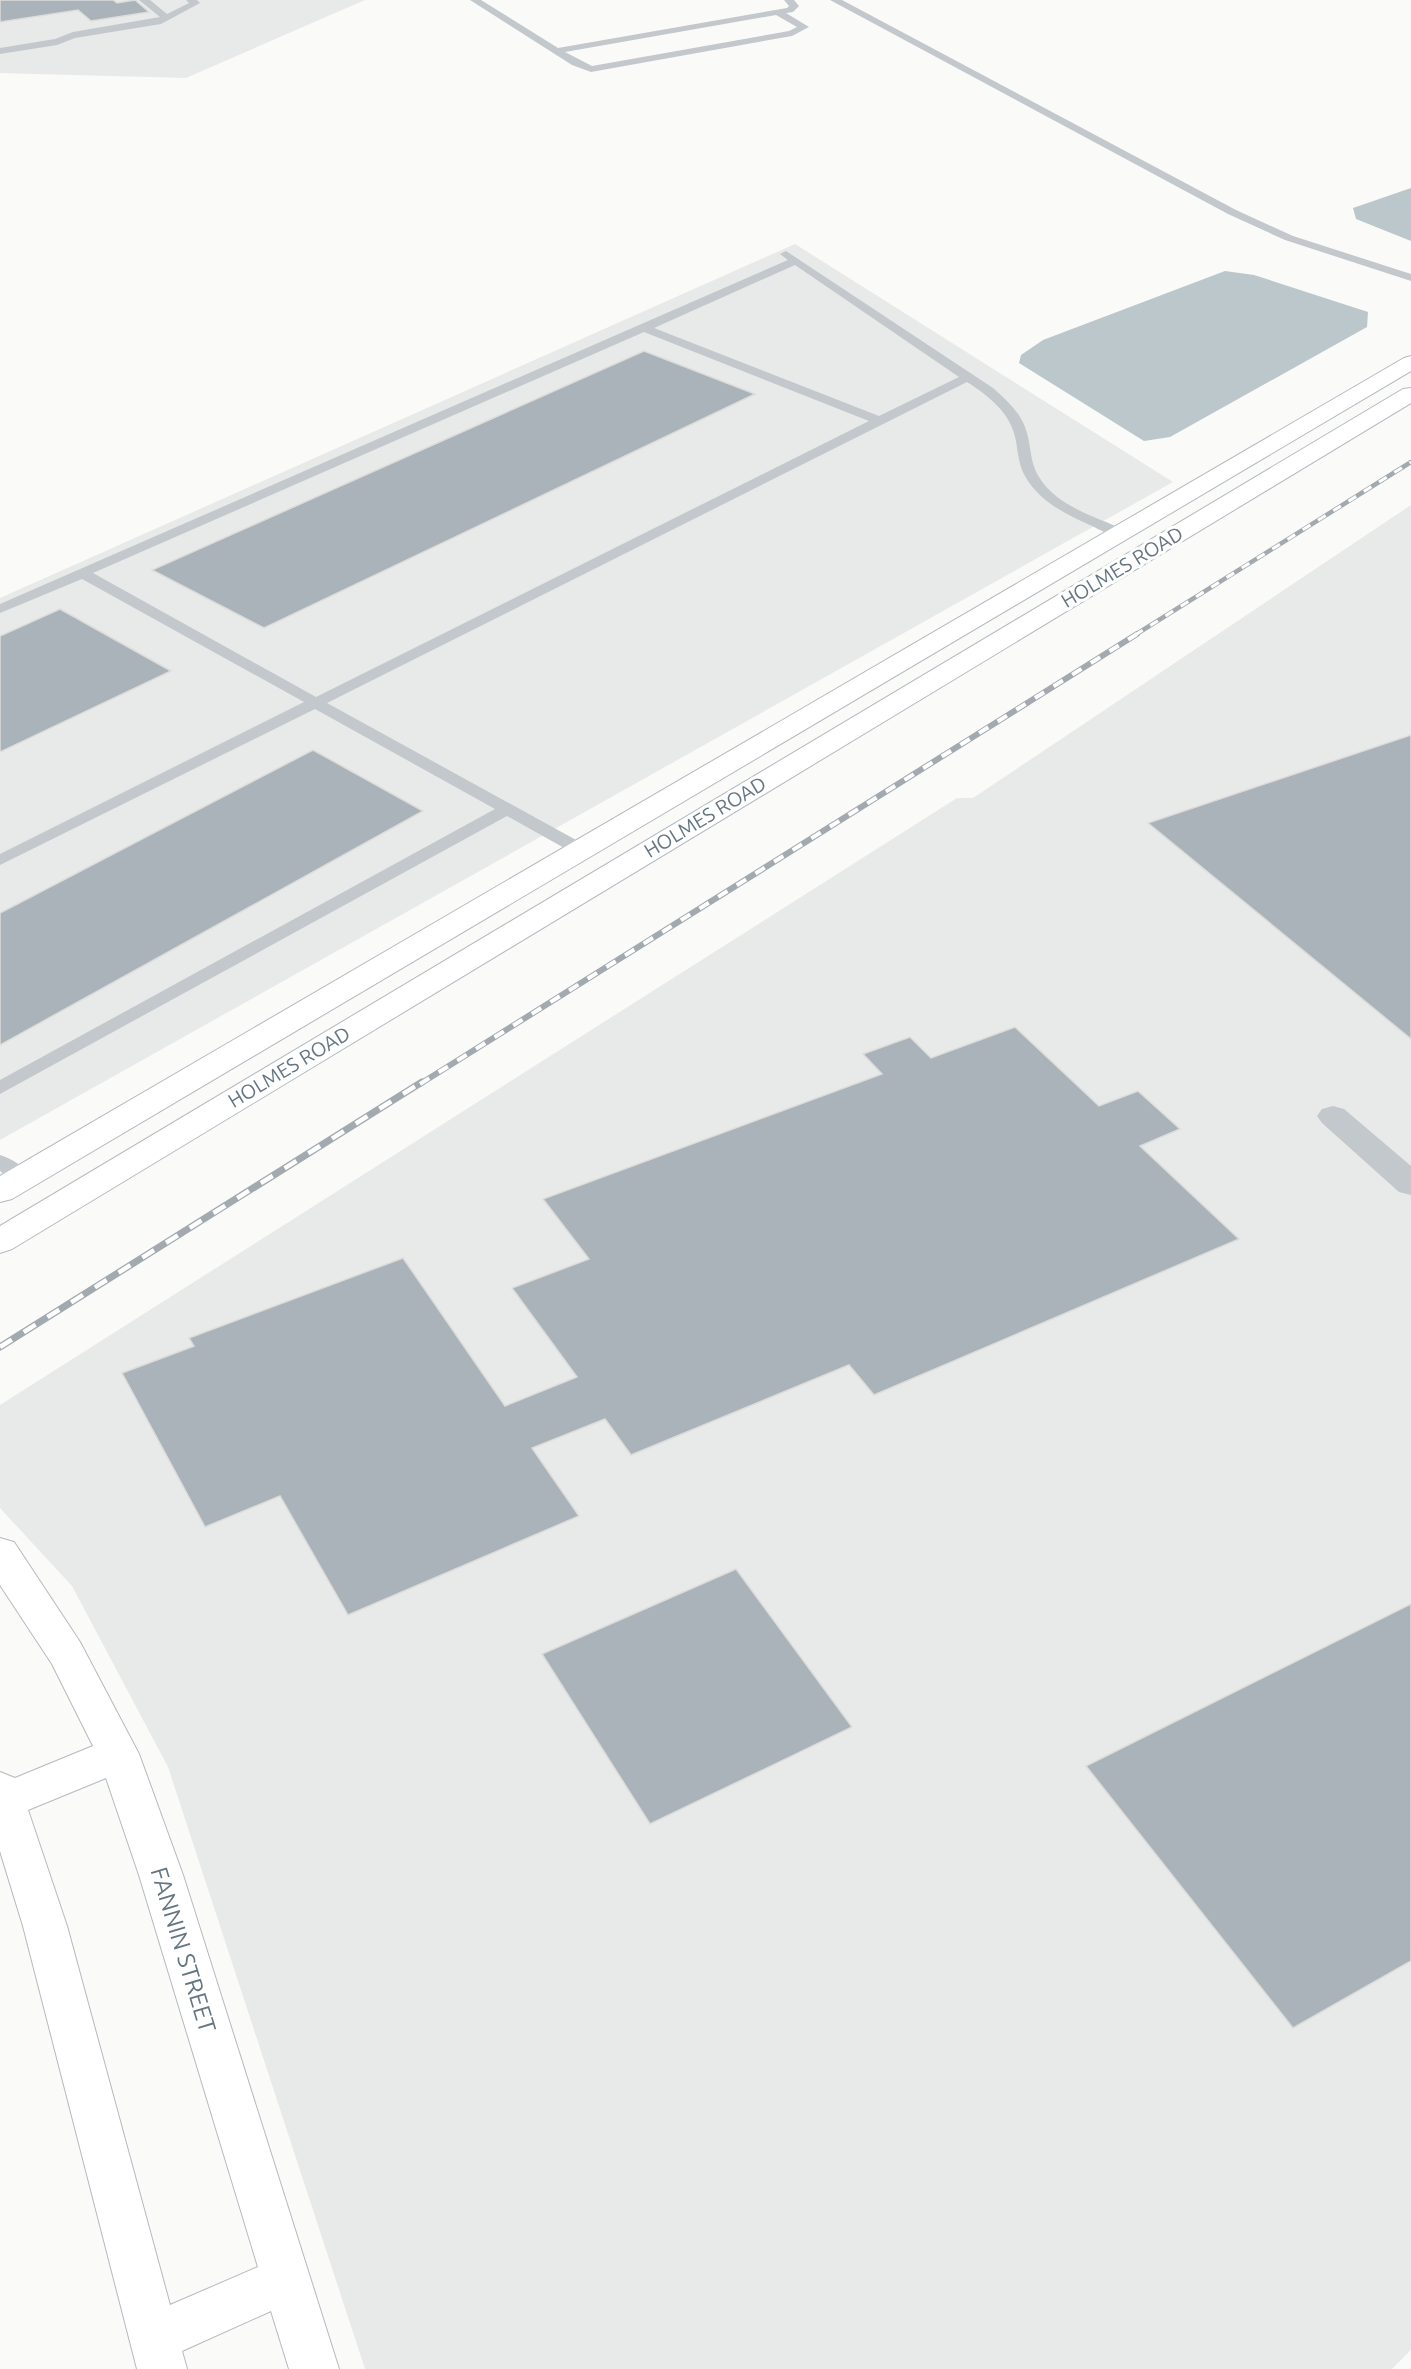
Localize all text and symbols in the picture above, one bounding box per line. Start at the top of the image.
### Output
street label: HOLMES ROAD [1057,521,1187,612]
street label: HOLMES ROAD [640,771,770,862]
street label: HOLMES ROAD [224,1021,354,1112]
street label: FANNIN STREET [145,1864,221,2036]

